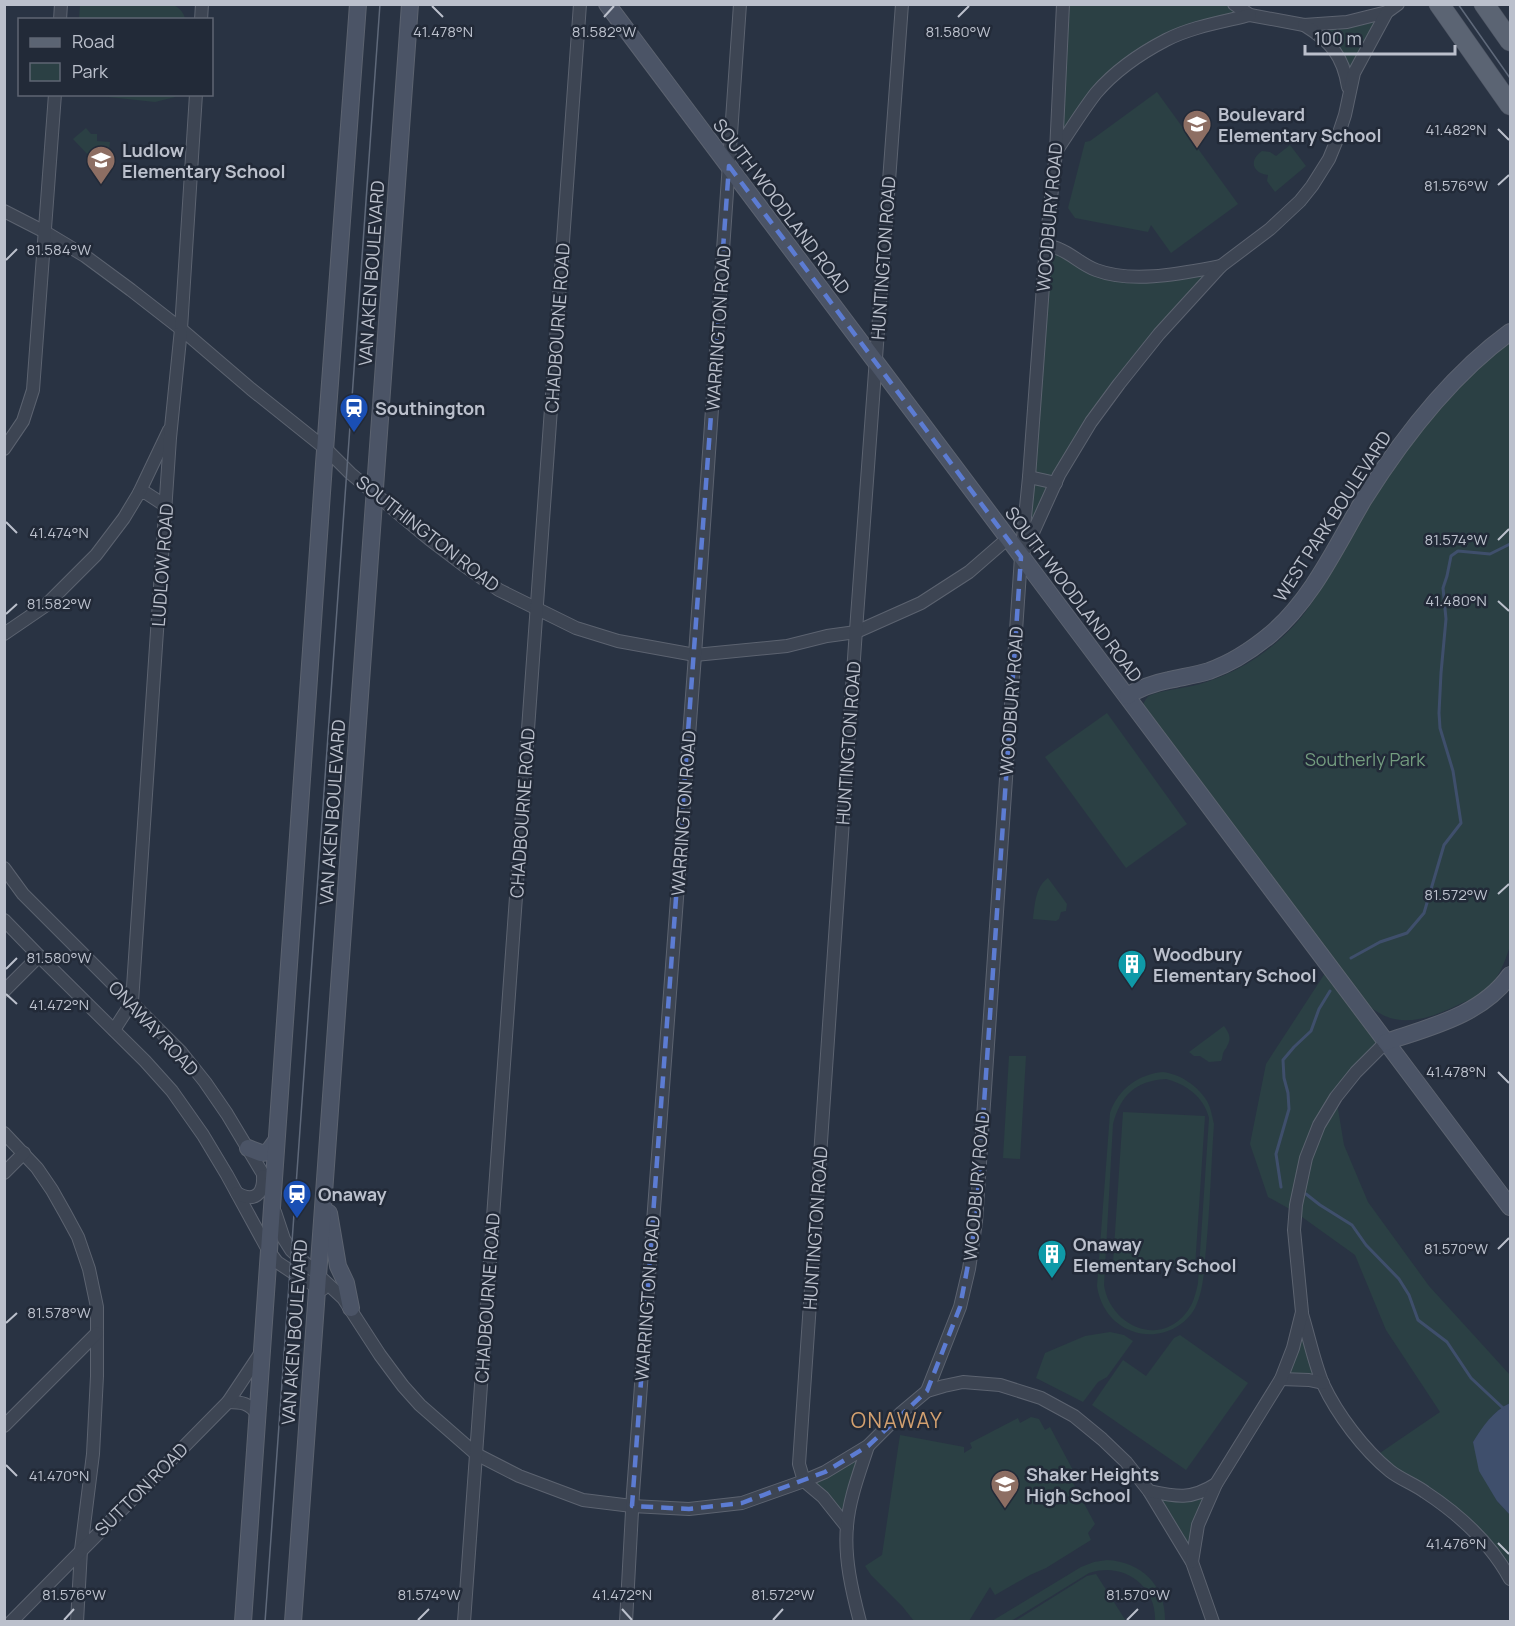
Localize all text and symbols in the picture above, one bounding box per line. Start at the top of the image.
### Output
legend [18,18,213,96]
scale bar [1305,18,1455,56]
text: 41.478°N [413,21,473,42]
text: 81.582°W [572,21,636,42]
text: 81.580°W [925,21,991,42]
text: 100 m [1314,26,1362,50]
text: Road [72,29,115,53]
text: Park [72,59,109,83]
place label: Boulevard Elementary School [1218,102,1381,147]
school or university icon: Boulevard Elementary School [1181,108,1213,150]
street label: SOUTH WOODLAND ROAD [708,113,856,299]
text: 41.482°N [1425,119,1487,140]
place label: Ludlow Elementary School [122,138,285,183]
street label: WOODBURY ROAD [1031,141,1067,293]
school or university icon: Ludlow Elementary School [85,144,117,186]
street label: HUNTINGTON ROAD [865,175,901,341]
text: 81.576°W [1424,175,1488,196]
street label: VAN AKEN BOULEVARD [353,179,389,367]
text: 81.584°W [27,239,91,260]
street label: CHADBOURNE ROAD [539,242,575,414]
street label: WARRINGTON ROAD [700,245,736,411]
station icon: Southington [338,392,370,434]
place label: Southington [375,396,485,420]
street label: WEST PARK BOULEVARD [1268,426,1396,606]
street label: SOUTHINGTON ROAD [351,469,505,597]
street label: SOUTH WOODLAND ROAD [1000,501,1148,687]
street label: LUDLOW ROAD [146,503,178,627]
text: 41.474°N [29,522,89,543]
text: 81.574°W [1425,529,1487,550]
text: 41.480°N [1425,590,1487,611]
text: 81.582°W [27,593,91,614]
street label: WOODBURY ROAD [994,625,1028,777]
street label: HUNTINGTON ROAD [830,660,866,826]
street label: VAN AKEN BOULEVARD [314,718,350,906]
street label: CHADBOURNE ROAD [504,727,540,899]
street label: WARRINGTON ROAD [665,730,701,896]
park label: Southerly Park [1305,747,1426,771]
text: 81.572°W [1424,884,1488,905]
place label: Woodbury Elementary School [1153,942,1316,987]
text: 81.580°W [26,947,92,968]
building icon: Woodbury Elementary School [1116,948,1148,990]
street label: ONAWAY ROAD [104,975,204,1081]
text: 41.472°N [29,994,89,1015]
text: 41.478°N [1426,1061,1486,1082]
street label: WOODBURY ROAD [958,1110,994,1262]
street label: HUNTINGTON ROAD [797,1145,833,1311]
station icon: Onaway [281,1178,313,1220]
place label: Onaway [318,1182,387,1206]
street label: CHADBOURNE ROAD [469,1212,505,1384]
street label: WARRINGTON ROAD [629,1215,665,1381]
place label: Onaway Elementary School [1073,1232,1236,1277]
street label: VAN AKEN BOULEVARD [276,1238,312,1426]
building icon: Onaway Elementary School [1036,1238,1068,1280]
text: 81.570°W [1424,1238,1488,1259]
text: 81.578°W [27,1302,91,1323]
district label: ONAWAY [851,1406,943,1434]
street label: SUTTON ROAD [89,1437,193,1541]
place label: Shaker Heights High School [1026,1462,1160,1507]
text: 41.470°N [29,1465,89,1486]
school or university icon: Shaker Heights High School [989,1468,1021,1510]
text: 41.476°N [1426,1533,1486,1554]
text: 81.576°W [42,1584,106,1605]
text: 81.574°W [398,1584,460,1605]
text: 41.472°N [592,1584,652,1605]
text: 81.572°W [751,1584,815,1605]
text: 81.570°W [1106,1584,1170,1605]

